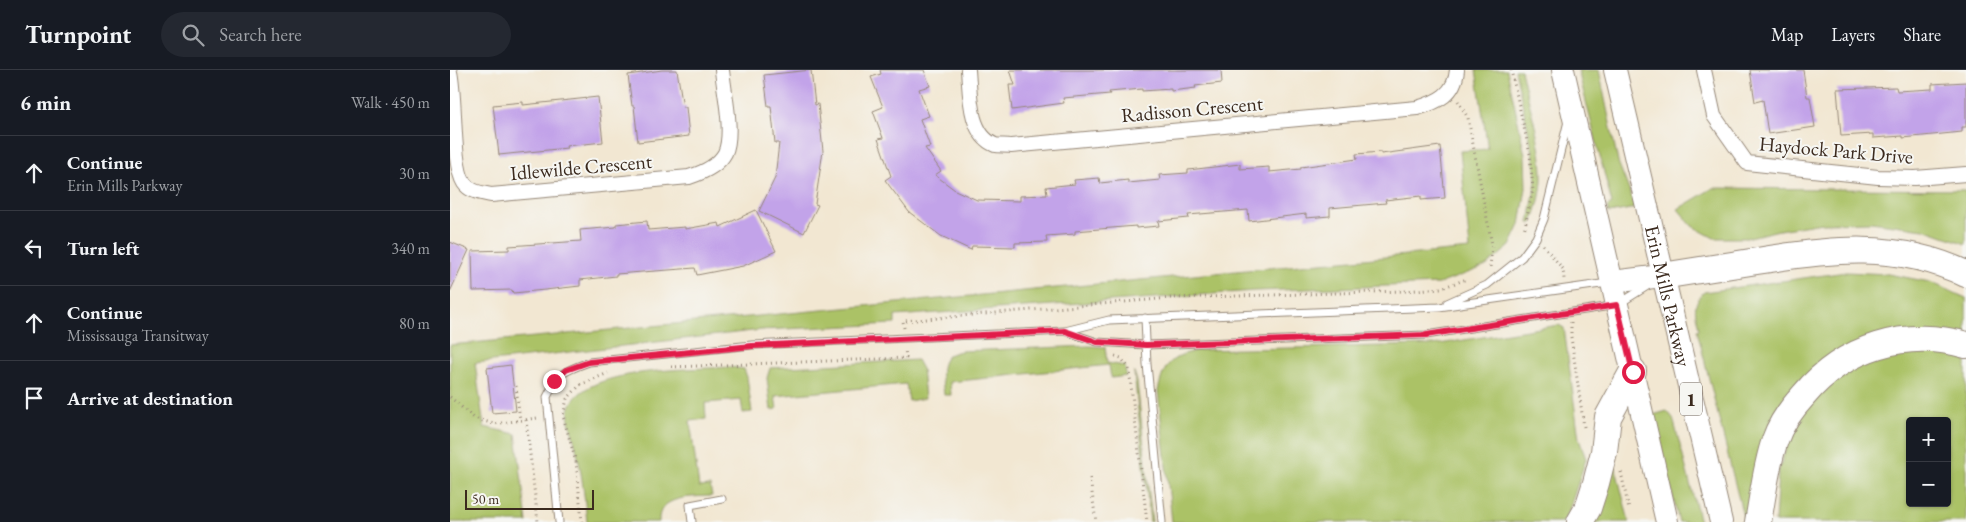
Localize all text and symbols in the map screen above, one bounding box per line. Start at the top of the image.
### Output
search box [161,12,511,57]
text: Turnpoint [25,19,131,50]
icon: search [179,21,207,49]
text: Search here [219,22,302,47]
text: Map [1771,23,1803,46]
text: Layers [1831,23,1875,46]
text: Share [1903,23,1941,46]
text: 6 min [20,89,71,116]
street label: Radisson Crescent [1120,90,1265,128]
text: Walk · 450 m [351,92,430,113]
street label: Haydock Park Drive [1758,130,1914,170]
street label: Idlewilde Crescent [509,148,654,186]
text: Continue [67,150,142,175]
icon: ahead [20,159,48,187]
text: 30 m [399,163,430,184]
text: Erin Mills Parkway [67,175,183,196]
street label: Erin Mills Parkway [1639,223,1697,369]
icon: left [20,234,48,262]
text: Turn left [67,236,139,261]
text: 340 m [391,238,430,259]
text: Continue [67,300,142,325]
icon: ahead [20,309,48,337]
text: 80 m [399,313,430,334]
text: Mississauga Transitway [67,325,209,346]
route start [1622,361,1645,384]
route end [543,370,566,393]
road number: 1 [1680,382,1702,416]
icon: arrive [20,384,48,412]
text: Arrive at destination [67,386,233,411]
map controls [1906,417,1951,507]
button: + [1906,417,1951,462]
button: − [1906,462,1951,507]
scale bar [465,487,594,510]
text: 50 m [472,490,499,508]

